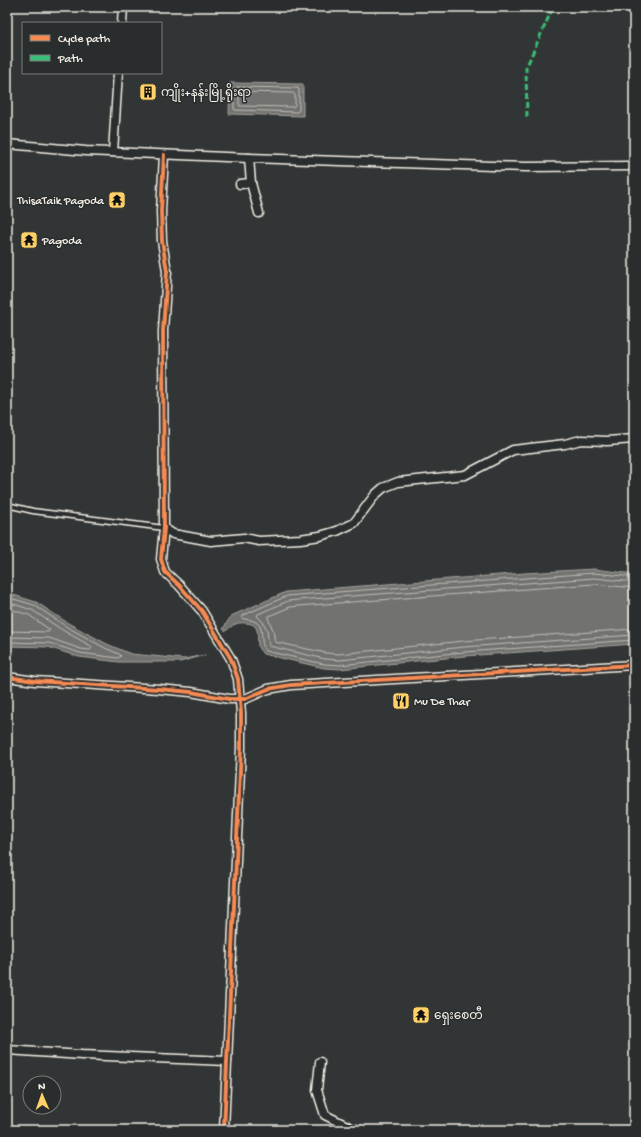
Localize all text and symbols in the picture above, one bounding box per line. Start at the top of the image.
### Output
legend [22,22,162,74]
text: Cycle path [58,33,111,47]
text: Path [57,53,83,67]
building icon: ကျိုး+နန်းမြို့ရိုးရာ [138,82,158,102]
place label: ကျိုး+နန်းမြို့ရိုးရာ [161,83,251,102]
temple icon: ThisaTaik Pagoda [107,190,127,210]
place label: ThisaTaik Pagoda [16,195,104,209]
temple icon: Pagoda [19,230,39,250]
place label: Pagoda [41,235,82,249]
restaurant icon: Mu De Thar [391,691,411,711]
place label: Mu De Thar [414,696,471,710]
temple icon: ရှေးစေတီ [411,1005,431,1025]
place label: ရှေးစေတီ [434,1006,483,1025]
north arrow [22,1075,62,1115]
text: N [38,1081,46,1093]

